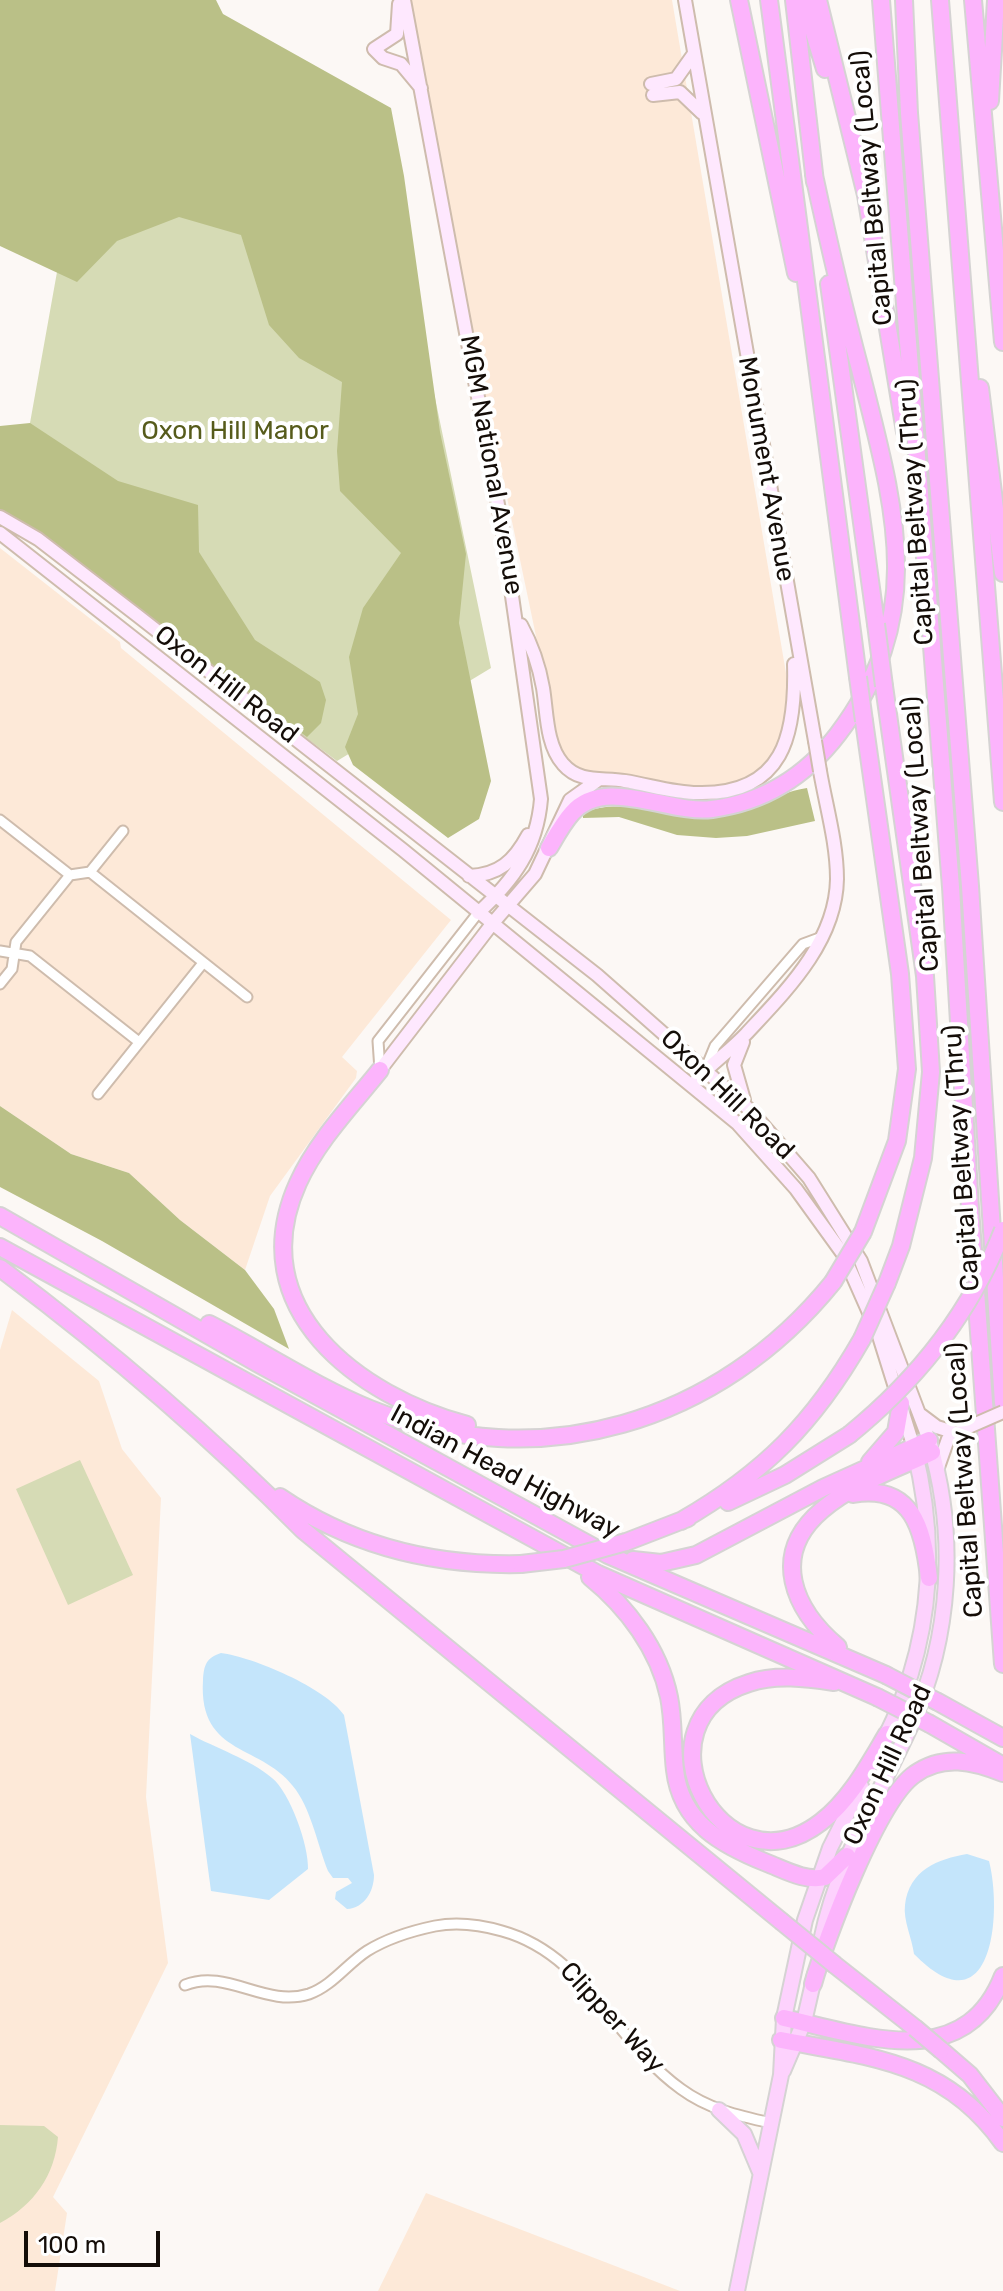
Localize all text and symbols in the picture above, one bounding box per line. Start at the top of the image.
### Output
street label: Capital Beltway (Local) [844,49,900,327]
street label: MGM National Avenue [453,333,529,597]
street label: Monument Avenue [731,354,801,584]
street label: Capital Beltway (Thru) [891,378,941,646]
park label: Oxon Hill Manor [141,415,329,447]
street label: Oxon Hill Road [148,619,304,751]
street label: Capital Beltway (Local) [896,695,946,973]
street label: Oxon Hill Road [654,1023,800,1167]
street label: Capital Beltway (Thru) [937,1024,987,1292]
street label: Capital Beltway (Local) [940,1341,990,1619]
street label: Indian Head Highway [385,1398,625,1546]
street label: Oxon Hill Road [837,1680,939,1850]
street label: Clipper Way [553,1956,671,2080]
scale bar [28,2215,164,2265]
text: 100 m [38,2231,106,2259]

